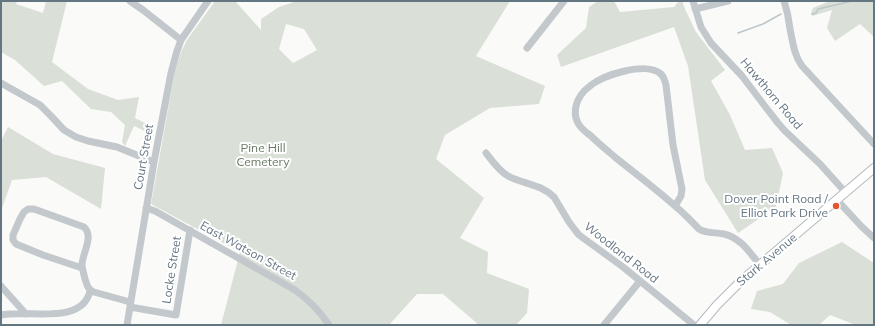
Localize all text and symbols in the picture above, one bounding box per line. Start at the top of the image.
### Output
street label: Hawthorn Road [737,55,805,133]
street label: Court Street [131,123,157,191]
park label: Pine Hill Cemetery [236,141,290,169]
place label: Dover Point Road / Elliot Park Drive [724,192,828,220]
marker: Dover Point Road / Elliot Park Drive [831,201,841,211]
street label: East Watson Street [197,219,299,283]
street label: Woodland Road [581,220,661,286]
street label: Stark Avenue [734,231,800,289]
street label: Locke Street [160,235,184,305]

